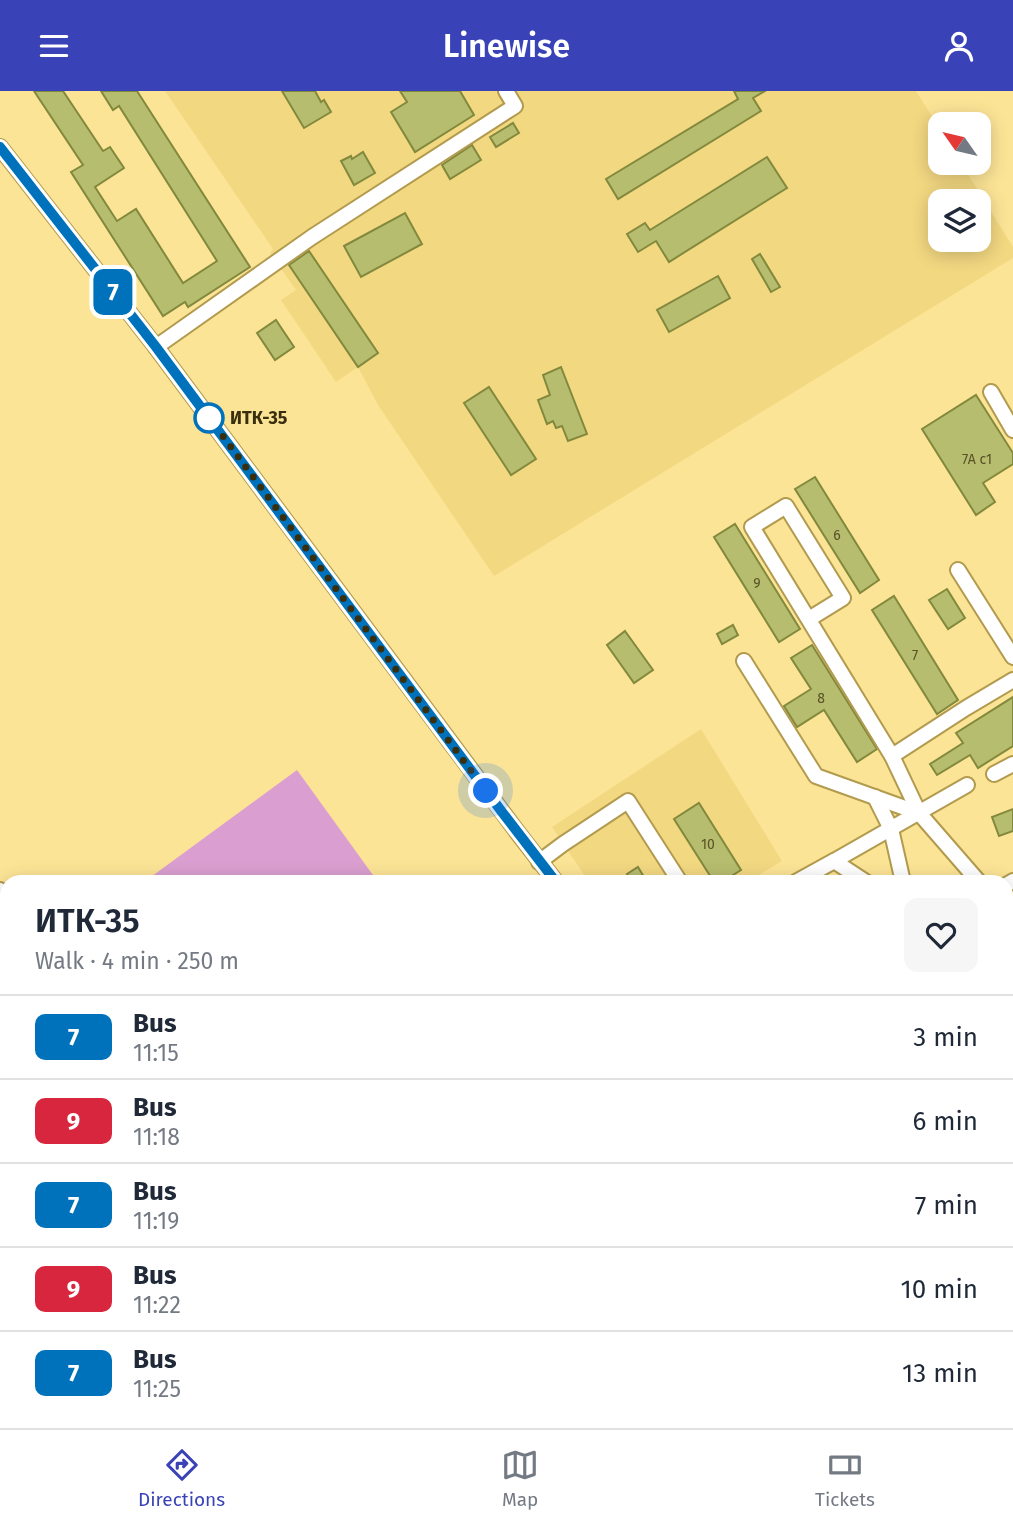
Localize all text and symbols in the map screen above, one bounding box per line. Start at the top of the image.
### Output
icon: menu [35,27,73,65]
text: Linewise [443,27,570,65]
icon: person [940,27,978,65]
north arrow [928,112,990,175]
map controls [928,112,991,252]
button: layers [928,189,991,252]
line badge: 7 [90,269,136,315]
text: 7 [107,278,119,306]
marker: ИТК-35 [194,403,224,433]
place label: ИТК-35 [230,407,288,429]
house number: 7А с1 [962,451,992,468]
house number: 6 [833,527,841,544]
house number: 9 [753,575,761,592]
house number: 7 [912,647,918,664]
house number: 8 [817,690,825,707]
your location [468,773,503,808]
house number: 10 [701,836,715,853]
button: heart [904,898,978,972]
text: ИТК-35 [35,901,140,941]
text: Walk · 4 min · 250 m [35,947,239,975]
text: Bus [133,1008,176,1039]
text: 3 min [913,1022,978,1053]
text: 7 [68,1023,79,1051]
text: 11:15 [133,1039,179,1067]
text: Bus [133,1092,176,1123]
text: 6 min [912,1106,978,1137]
text: 9 [67,1107,80,1135]
text: 11:18 [133,1123,180,1151]
text: Bus [133,1176,176,1207]
text: 7 min [915,1190,978,1221]
text: 7 [68,1191,79,1219]
text: 11:19 [133,1207,179,1235]
text: Bus [133,1260,176,1291]
text: 10 min [900,1274,978,1305]
text: 9 [67,1275,80,1303]
text: 11:22 [133,1291,181,1319]
text: Bus [133,1344,176,1375]
text: 13 min [902,1358,978,1389]
text: 7 [68,1359,79,1387]
text: 11:25 [133,1375,181,1403]
tab: Directions [138,1446,225,1511]
tab: Map [501,1446,539,1511]
tab: Tickets [815,1446,875,1511]

